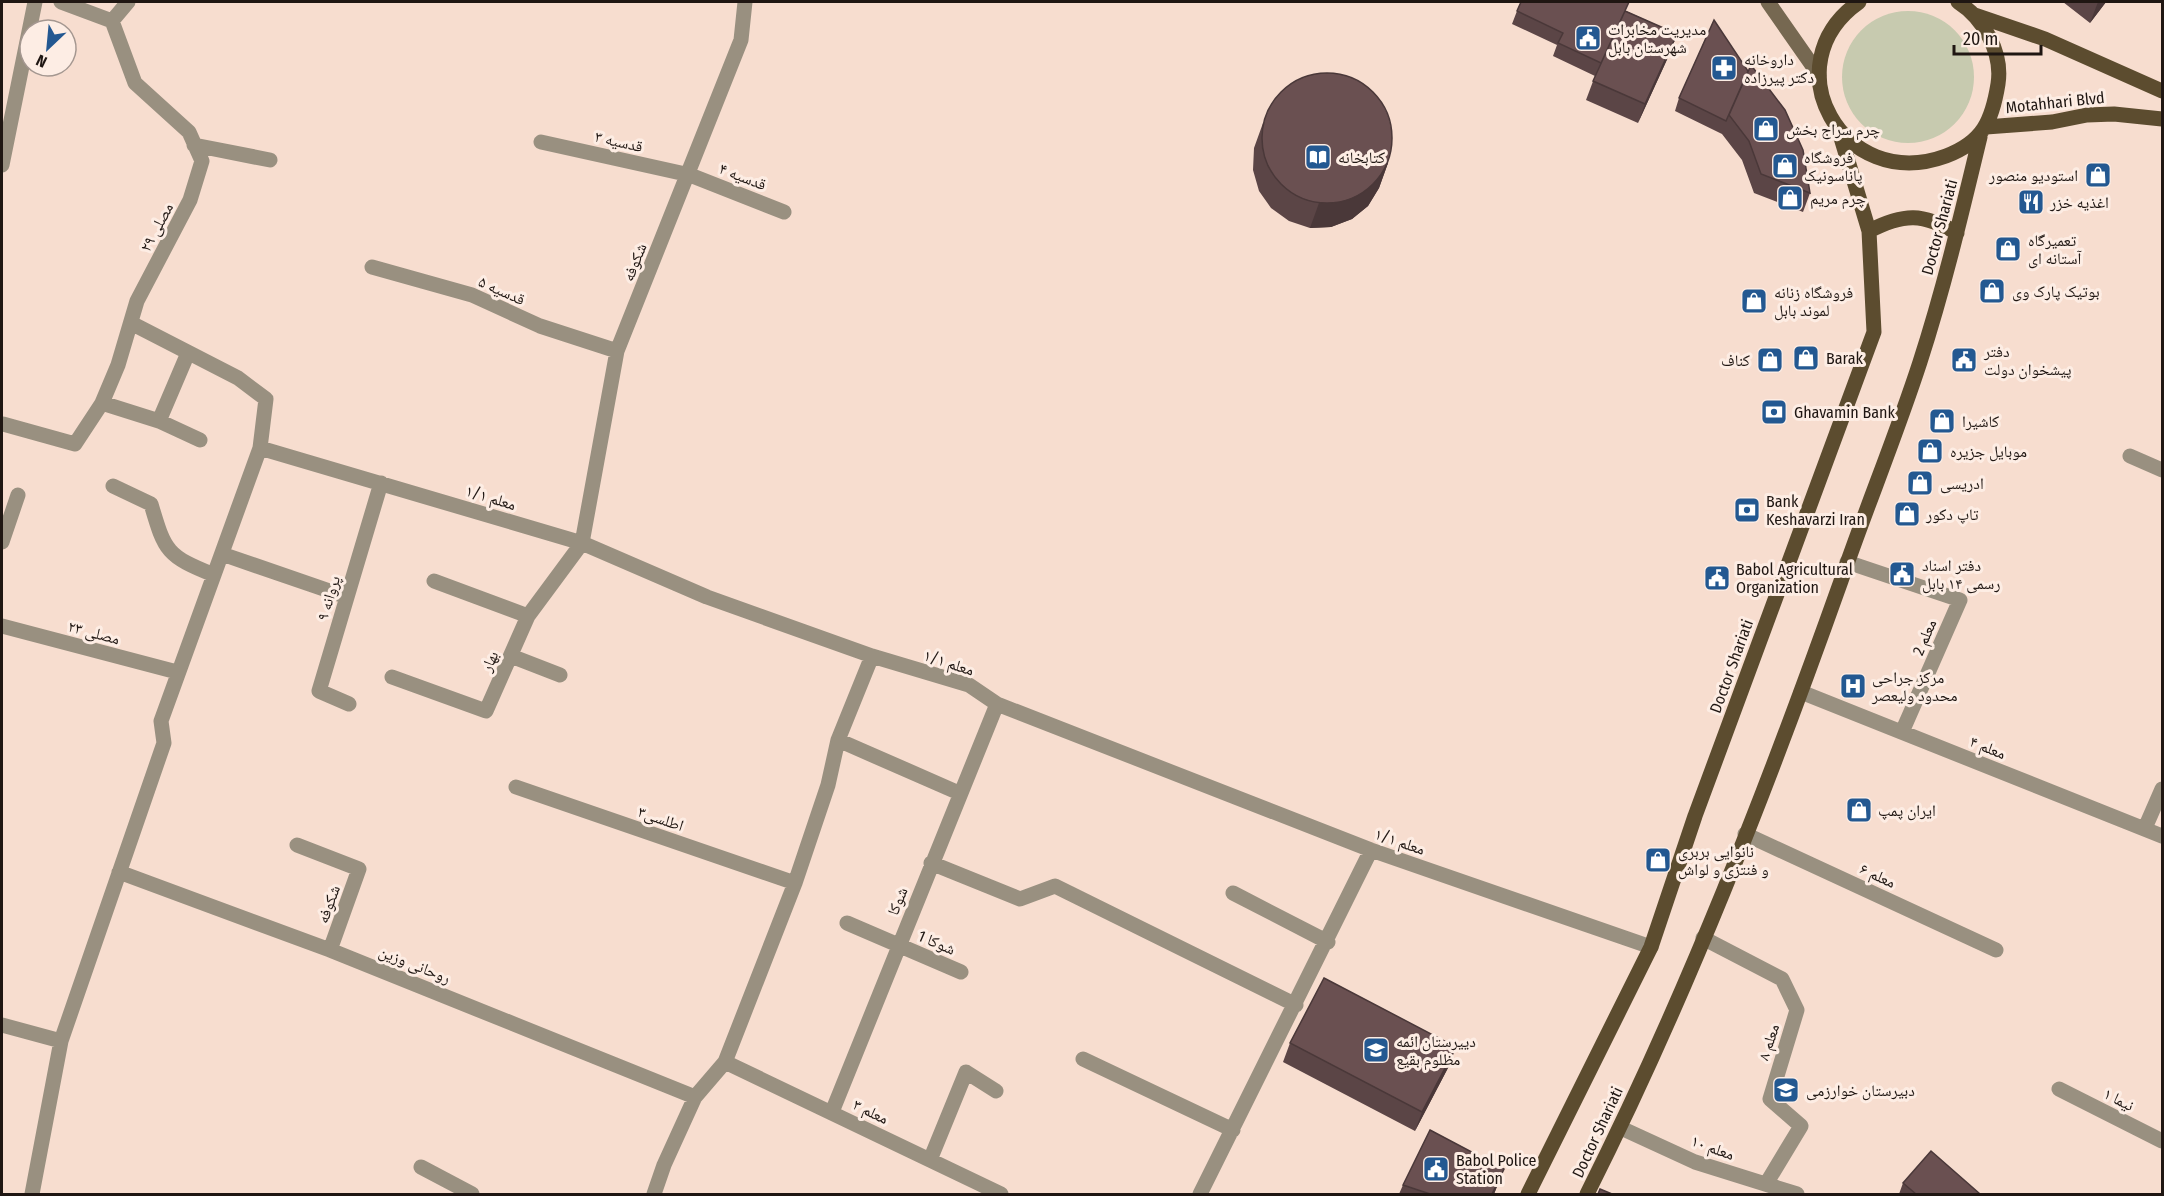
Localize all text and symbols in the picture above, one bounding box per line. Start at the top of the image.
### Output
north arrow [18,18,78,78]
scale bar [1954,18,2041,56]
place label: مدیریت مخابرات شهرستان بابل [1608,20,1706,58]
public building icon: مدیریت مخابرات شهرستان بابل [1573,23,1603,53]
text: 20 m [1963,28,1998,50]
text: N [33,50,50,72]
place label: داروخانه دکتر پیرزاده [1744,50,1814,87]
pharmacy icon: داروخانه دکتر پیرزاده [1709,53,1739,83]
street label: Motahhari Blvd [2005,88,2105,117]
shop icon: چرم سراج بخش [1751,114,1781,144]
place label: چرم سراج بخش [1786,120,1880,140]
street label: قدسیه ۳ [593,127,645,156]
library icon: کتابخانه [1303,142,1333,172]
place label: کتابخانه [1338,148,1386,167]
place label: فروشگاه پاناسونیک [1804,148,1863,185]
shop icon: فروشگاه پاناسونیک [1770,151,1800,181]
street label: قدسیه ۴ [717,159,769,194]
shop icon: استودیو منصور [2083,160,2113,190]
place label: استودیو منصور [1988,166,2078,185]
street label: Doctor Shariati [1918,177,1961,277]
shop icon: چرم مریم [1775,183,1805,213]
restaurant icon: اغذیه خزر [2016,187,2046,217]
place label: چرم مریم [1810,189,1866,209]
place label: اغذیه خزر [2049,193,2109,212]
street label: مصلی ۲۹ [136,199,178,255]
place label: تعمیرگاه آستانه ای [2028,231,2082,269]
shop icon: تعمیرگاه آستانه ای [1993,234,2023,264]
street label: شکوفه [618,240,651,284]
street label: قدسیه ۵ [476,272,528,309]
shop icon: بوتیک پارک وی [1977,276,2007,306]
place label: بوتیک پارک وی [2012,282,2100,302]
place label: فروشگاه زنانه لموند بابل [1774,283,1853,321]
shop icon: فروشگاه زنانه لموند بابل [1739,286,1769,316]
place label: دفتر پیشخوان دولت [1983,342,2072,380]
shop icon: Barak [1791,343,1821,373]
shop icon: کناف [1755,345,1785,375]
public building icon: دفتر پیشخوان دولت [1949,345,1979,375]
place label: Barak [1826,349,1864,368]
place label: کناف [1721,351,1750,370]
bank icon: Ghavamin Bank [1759,397,1789,427]
place label: Ghavamin Bank [1794,403,1895,422]
shop icon: کاشیرا [1927,406,1957,436]
place label: کاشیرا [1962,412,2000,431]
shop icon: موبایل جزیره [1915,436,1945,466]
place label: موبایل جزیره [1950,442,2027,462]
shop icon: ادریسی [1905,468,1935,498]
place label: ادریسی [1940,474,1984,494]
street label: معلم ۱/۱ [463,481,518,515]
place label: Bank Keshavarzi Iran [1766,492,1865,529]
bank icon: Bank Keshavarzi Iran [1732,495,1762,525]
shop icon: تاپ دکور [1892,499,1922,529]
place label: تاپ دکور [1925,505,1979,524]
place label: دفتر اسناد رسمی ۱۴ بابل [1922,556,2001,594]
public building icon: دفتر اسناد رسمی ۱۴ بابل [1887,559,1917,589]
place label: Babol Agricultural Organization [1736,560,1853,597]
public building icon: Babol Agricultural Organization [1702,563,1732,593]
street label: پروانه ۹ [313,573,344,623]
street label: مصلی ۲۳ [66,616,122,649]
street label: معلم 2 [1908,616,1941,658]
street label: Doctor Shariati [1706,617,1757,716]
street label: معلم ۱/۱ [921,645,976,680]
street label: بهار [476,648,502,675]
place label: مرکز جراحی محدود ولیعصر [1871,668,1958,705]
hospital icon: مرکز جراحی محدود ولیعصر [1838,671,1868,701]
street label: معلم ۴ [1967,732,2009,764]
shop icon: ایران پمپ [1844,795,1874,825]
place label: ایران پمپ [1878,801,1936,821]
street label: اطلسی۳ [635,802,686,836]
street label: معلم ۱/۱ [1372,824,1427,860]
place label: نانوایی بربری و فنتزی و لواش [1678,842,1769,880]
shop icon: نانوایی بربری و فنتزی و لواش [1643,845,1673,875]
street label: معلم ۶ [1856,859,1899,893]
street label: شکوفه [313,882,344,926]
street label: شوکا [883,884,912,918]
street label: شوکا 1 [915,926,958,959]
street label: روحانی وزین [376,942,453,988]
street label: معلم ۸ [1754,1022,1784,1063]
place label: دییرستان ائمه مظلوم بقیع [1396,1032,1476,1070]
school or university icon: دییرستان ائمه مظلوم بقیع [1361,1035,1391,1065]
school or university icon: دبیرستان خوارزمی [1771,1075,1801,1105]
place label: دبیرستان خوارزمی [1806,1081,1915,1101]
street label: Doctor Shariati [1568,1084,1627,1181]
street label: نیما ۱ [2100,1084,2137,1115]
street label: معلم ۳ [849,1095,892,1129]
street label: معلم ۱۰ [1688,1131,1737,1165]
place label: Babol Police Station [1456,1151,1537,1188]
public building icon: Babol Police Station [1421,1154,1451,1184]

